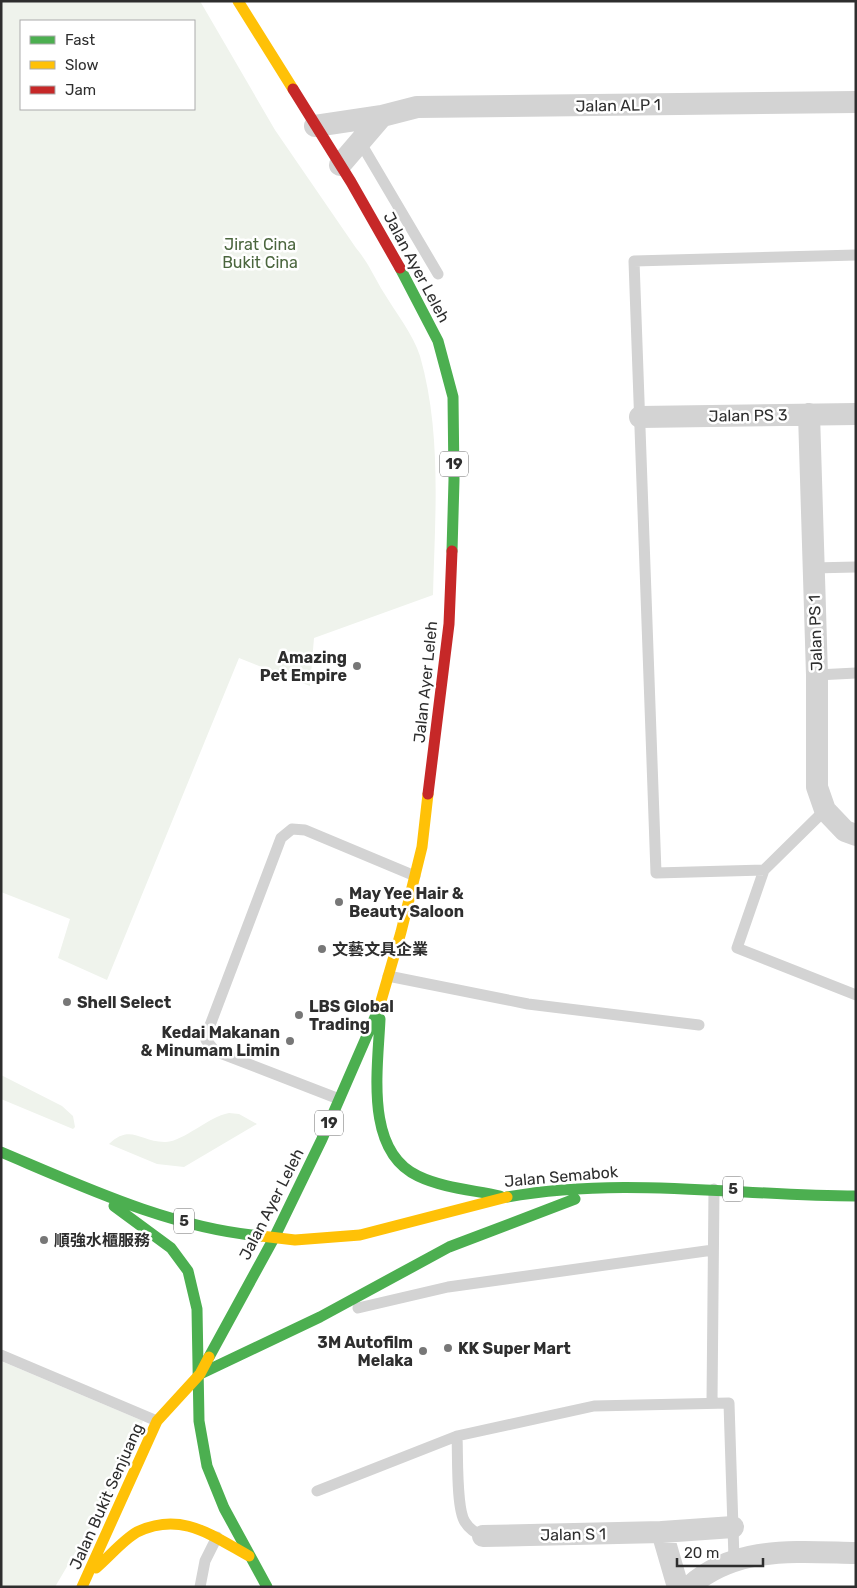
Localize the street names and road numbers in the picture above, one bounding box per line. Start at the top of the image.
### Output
street label: Jalan ALP 1 [575,95,661,116]
street label: Jalan Ayer Leleh [379,209,454,326]
street label: Jalan PS 3 [708,405,788,426]
road number: 19 [440,452,468,476]
street label: Jalan PS 1 [805,595,826,671]
street label: Jalan Ayer Leleh [410,620,441,744]
road number: 19 [315,1110,343,1136]
street label: Jalan Ayer Leleh [235,1145,308,1263]
street label: Jalan Semabok [503,1162,619,1191]
road number: 5 [723,1176,743,1202]
road number: 5 [174,1208,194,1234]
street label: Jalan Bukit Senjuang [66,1420,147,1572]
street label: Jalan S 1 [540,1524,606,1545]

